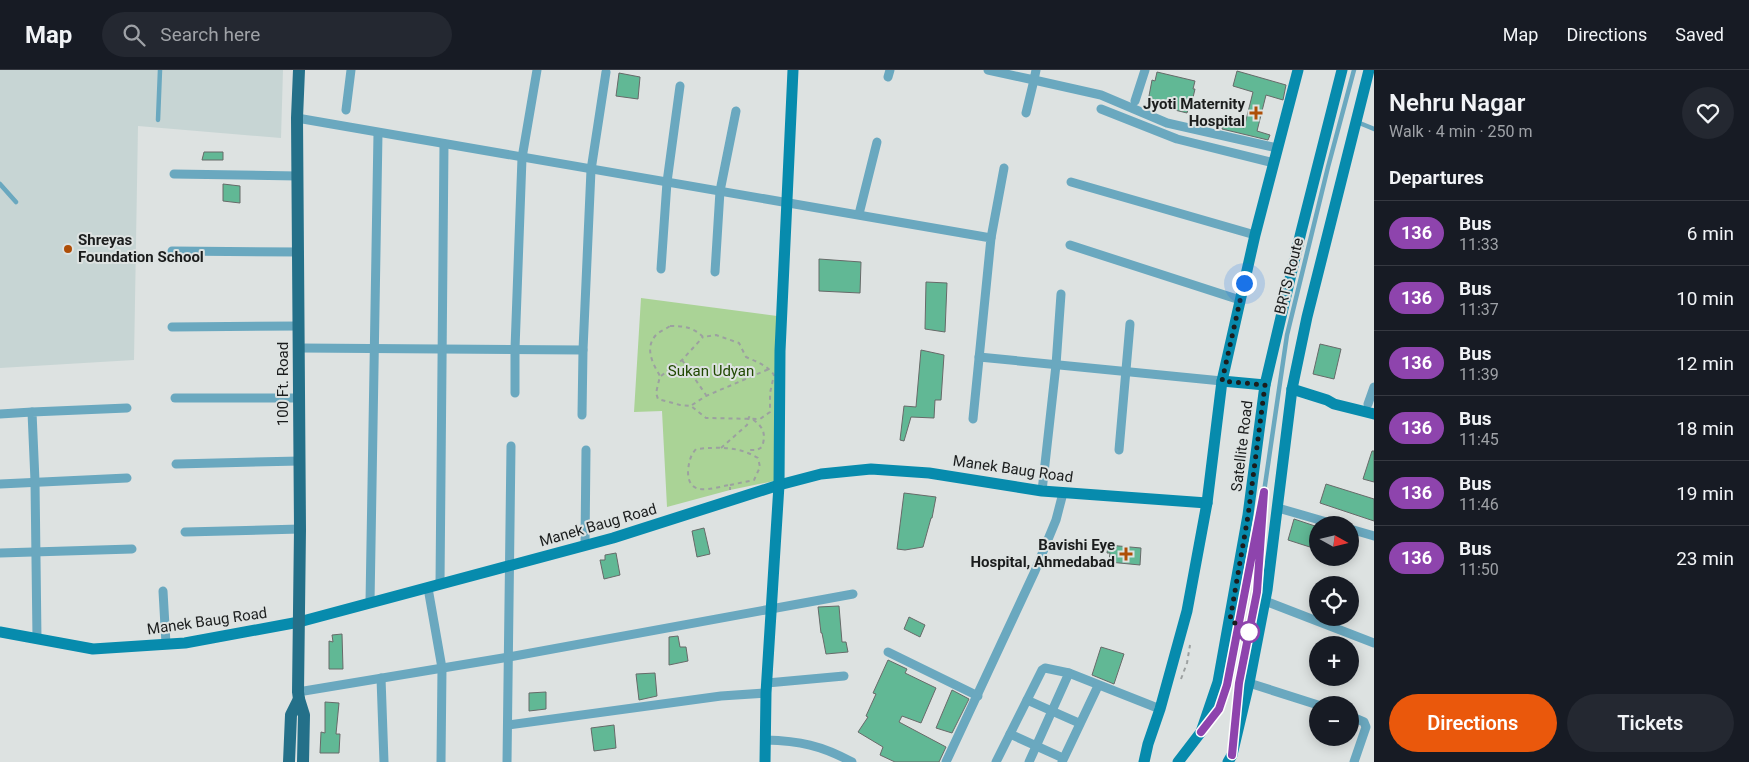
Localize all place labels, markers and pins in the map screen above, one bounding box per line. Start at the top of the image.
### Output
place label: Jyoti Maternity Hospital [1143,95,1245,130]
marker: Jyoti Maternity Hospital [1249,106,1263,120]
place label: Shreyas Foundation School [78,231,204,266]
marker: Shreyas Foundation School [62,243,74,255]
place label: Bavishi Eye Hospital, Ahmedabad [970,536,1115,571]
marker: Bavishi Eye Hospital, Ahmedabad [1119,547,1133,561]
unlabelled marker [1238,621,1260,643]

